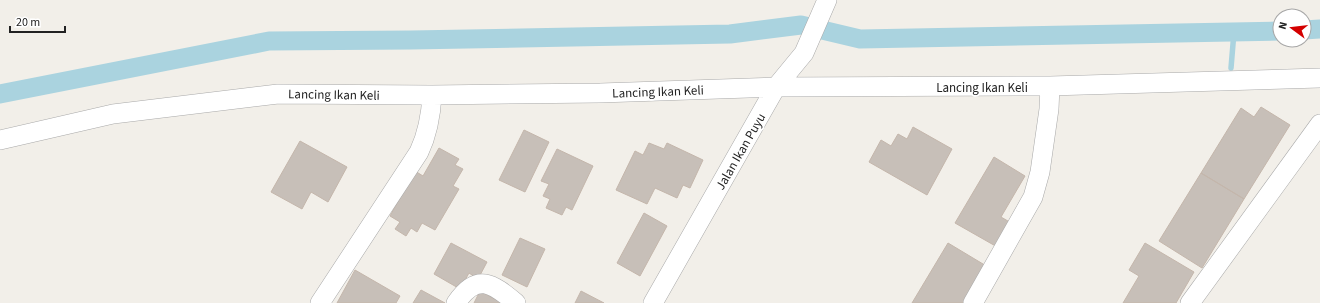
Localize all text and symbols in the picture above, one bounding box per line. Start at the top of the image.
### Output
scale bar [10,8,65,34]
north arrow [1272,8,1312,48]
text: 20 m [16,14,40,31]
text: N [1275,20,1291,31]
street label: Lancing Ikan Keli [936,79,1028,97]
street label: Lancing Ikan Keli [612,81,704,103]
street label: Lancing Ikan Keli [288,85,380,105]
street label: Jalan Ikan Puyu [712,110,770,193]

